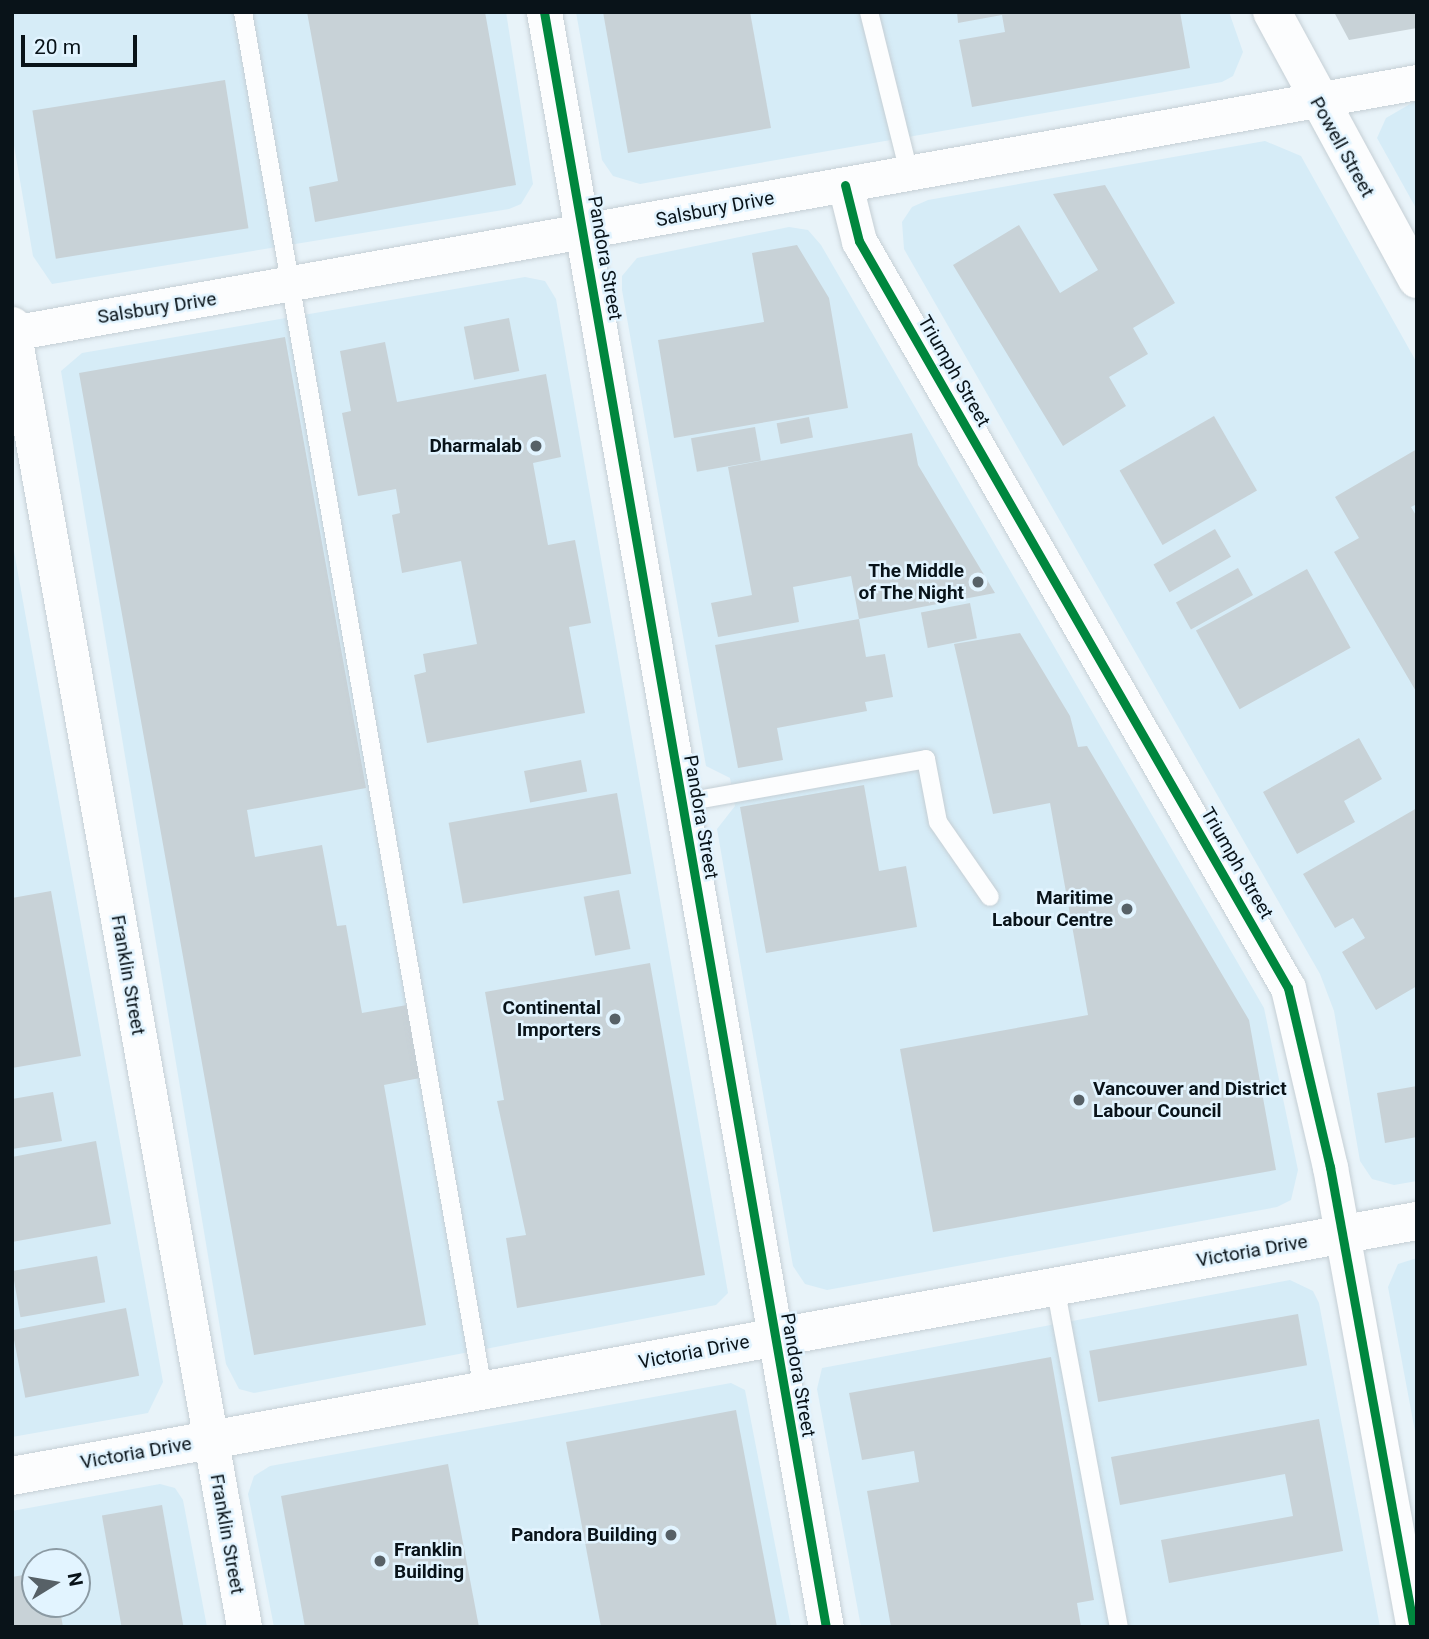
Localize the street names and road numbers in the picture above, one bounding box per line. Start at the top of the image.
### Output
street label: Powell Street [1305,93,1379,201]
street label: Salsbury Drive [654,186,776,232]
street label: Pandora Street [583,194,627,322]
street label: Salsbury Drive [96,287,218,329]
street label: Triumph Street [913,311,995,431]
street label: Pandora Street [679,753,723,881]
street label: Triumph Street [1196,803,1278,923]
street label: Franklin Street [106,913,150,1037]
street label: Victoria Drive [1195,1230,1309,1272]
street label: Pandora Street [776,1311,820,1439]
street label: Victoria Drive [637,1330,751,1374]
street label: Victoria Drive [79,1432,193,1474]
street label: Franklin Street [205,1472,249,1596]

